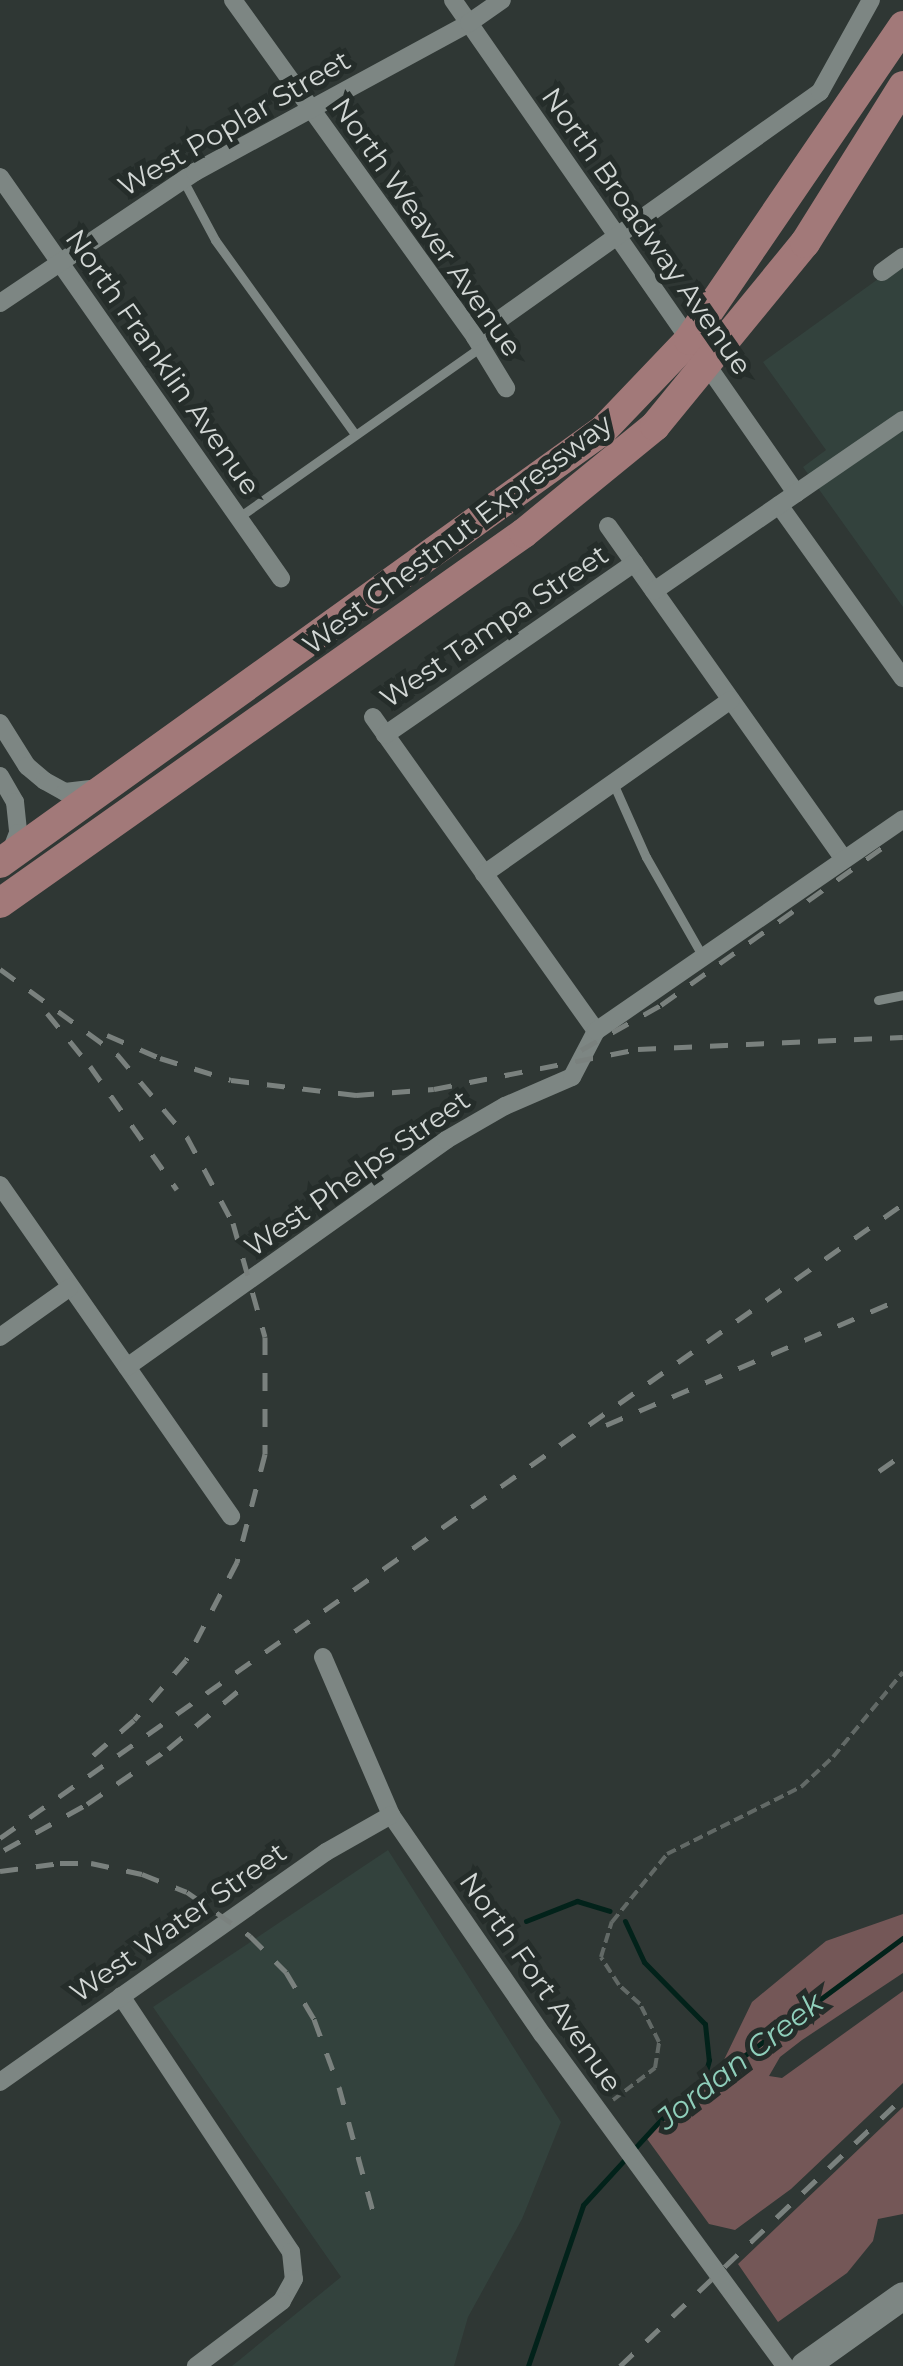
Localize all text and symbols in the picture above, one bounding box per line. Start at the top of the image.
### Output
street label: West Poplar Street [112,43,356,203]
street label: North Broadway Avenue [535,81,759,381]
street label: North Weaver Avenue [325,91,529,363]
street label: North Franklin Avenue [59,223,267,501]
street label: West Chestnut Expressway [296,407,618,661]
street label: West Tampa Street [374,537,614,715]
street label: West Phelps Street [238,1083,476,1263]
street label: West Water Street [64,1835,292,2009]
street label: North Fort Avenue [453,1866,629,2098]
water label: Jordan Creek [650,1985,830,2137]

